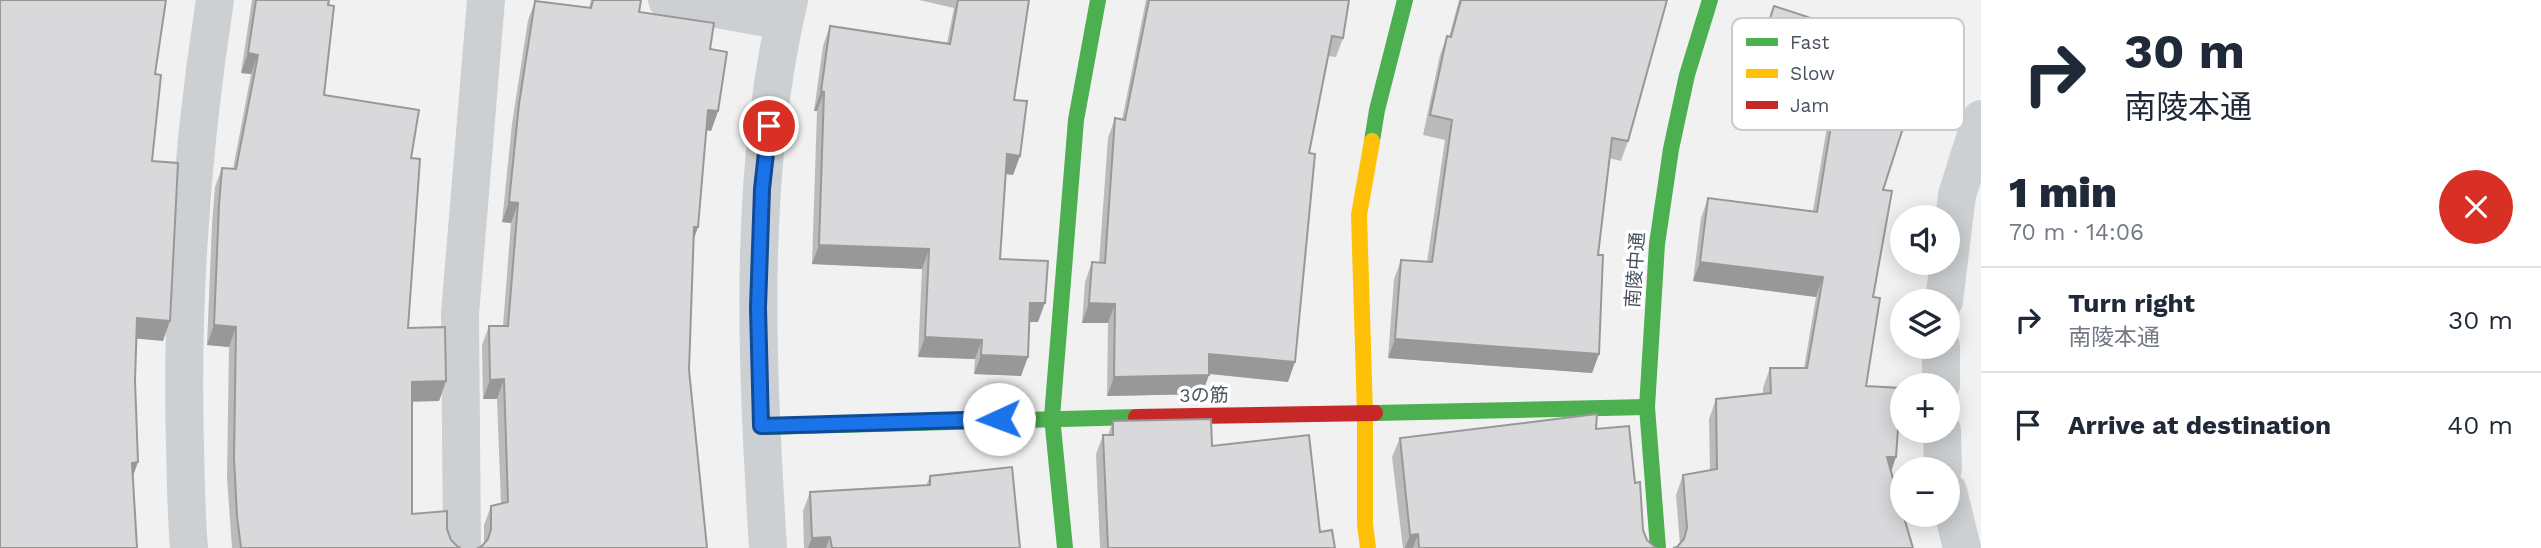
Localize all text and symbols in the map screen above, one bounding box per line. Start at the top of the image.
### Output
legend [1732,18,1964,130]
text: 30 m [2124,22,2245,80]
icon: right [2009,28,2100,119]
text: Fast [1790,31,1829,54]
text: Slow [1790,62,1835,85]
text: 南陵本通 [2124,88,2252,126]
text: Jam [1790,94,1829,117]
pin [739,96,799,156]
icon: arrive [750,107,788,145]
text: 1 min [2009,168,2117,217]
button: close [2439,170,2513,244]
map controls [1890,205,1960,527]
button: sound [1890,205,1960,275]
text: 70 m · 14:06 [2009,219,2144,246]
street label: 南陵中通 [1621,231,1649,309]
text: Turn right [2068,288,2195,318]
button: layers [1890,289,1960,359]
icon: right [2009,301,2047,339]
text: 30 m [2448,305,2513,335]
text: 南陵本通 [2068,324,2160,351]
button: + [1890,373,1960,443]
position arrow [962,382,1036,456]
street label: 3の筋 [1179,383,1229,407]
icon: arrive [2009,406,2047,444]
text: Arrive at destination [2068,410,2331,440]
text: 40 m [2447,410,2513,440]
button: − [1890,457,1960,527]

